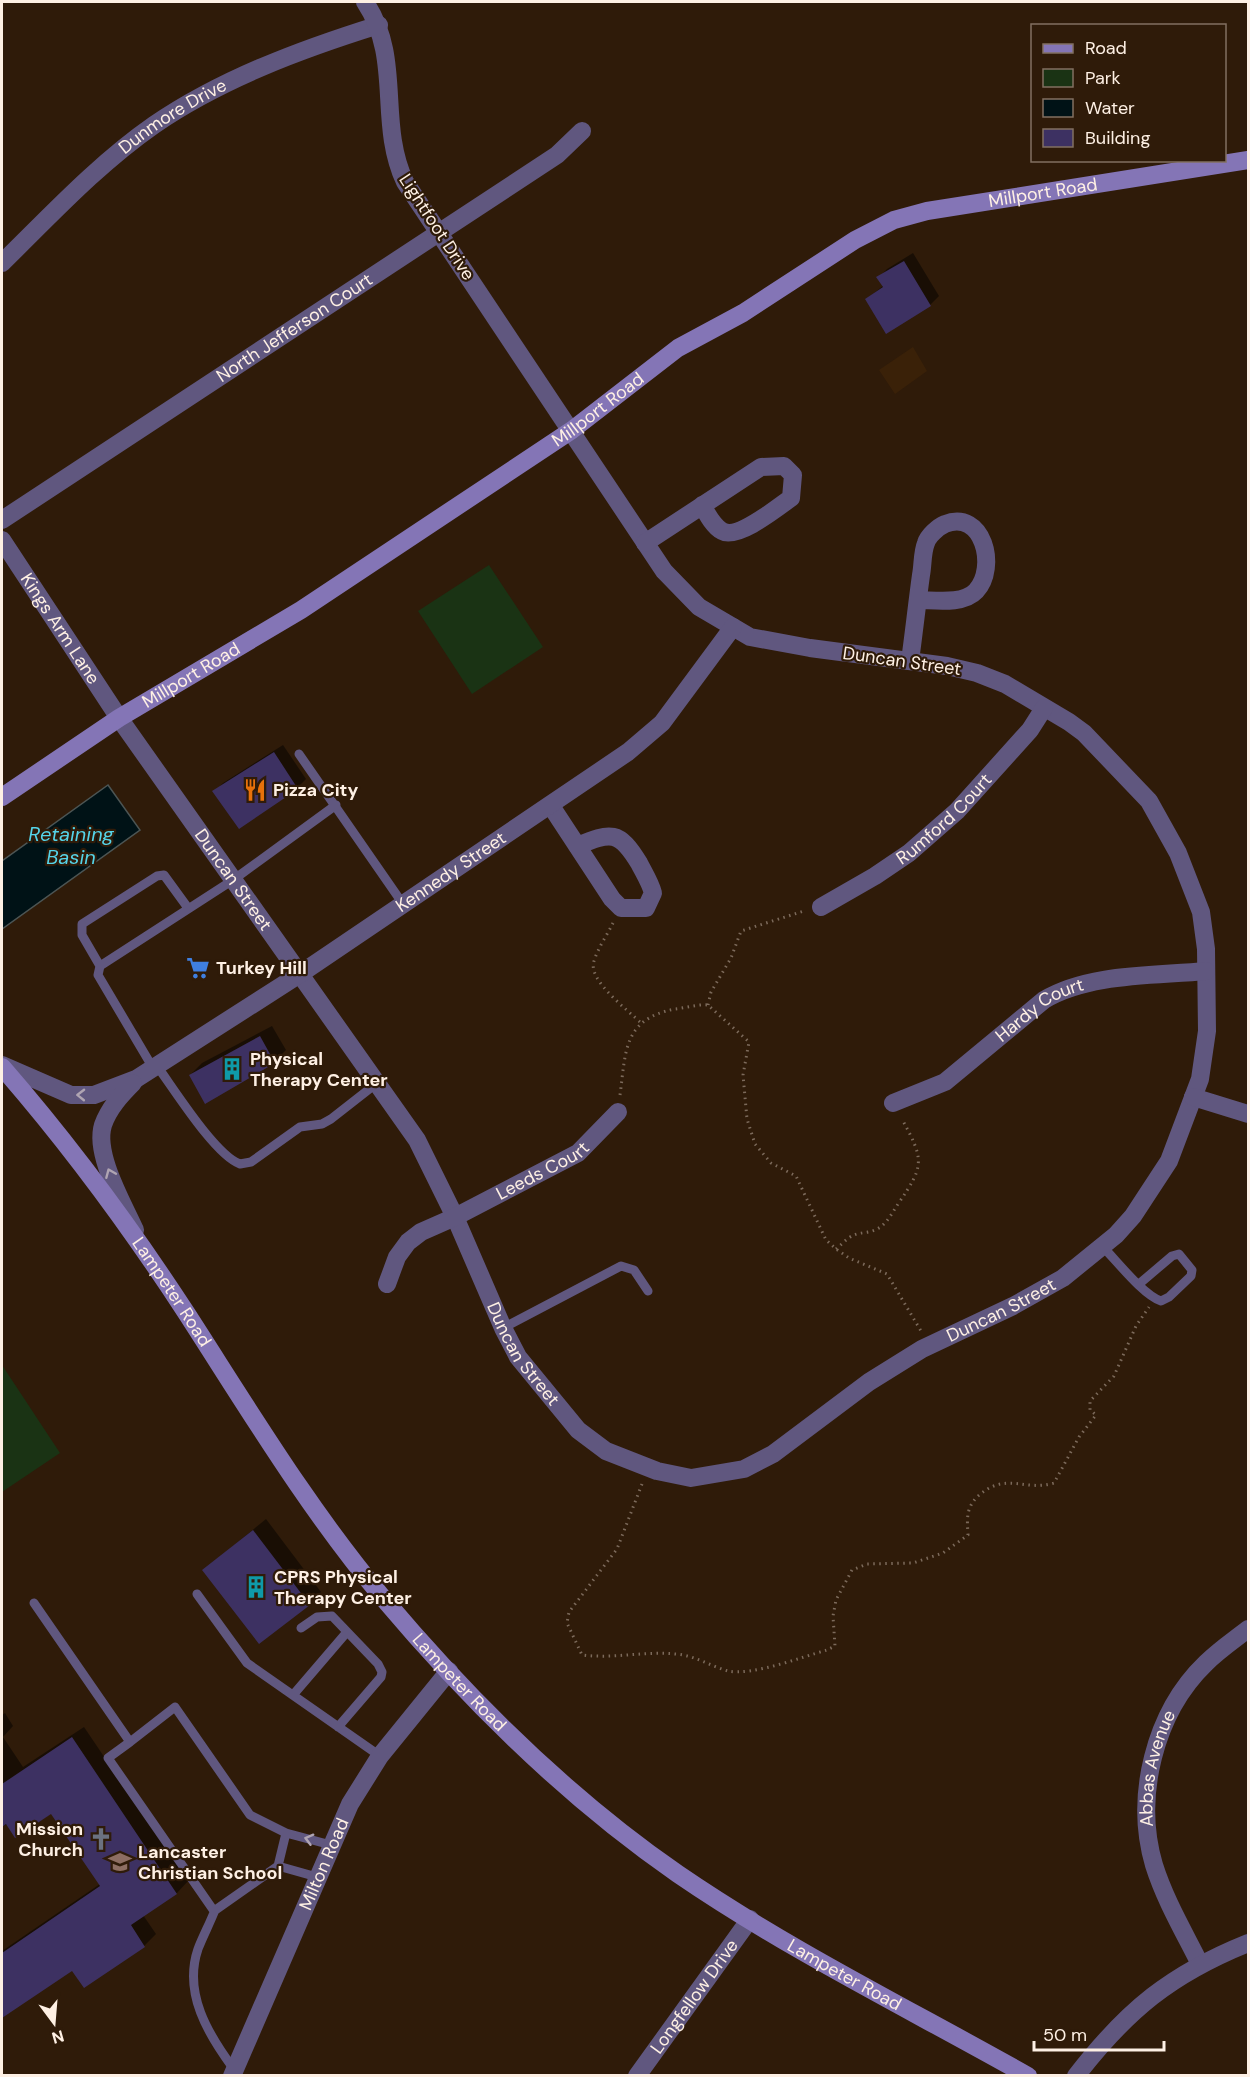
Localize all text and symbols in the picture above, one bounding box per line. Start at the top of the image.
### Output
legend [1031,24,1226,162]
text: Road [1085,36,1127,60]
text: Park [1085,66,1121,90]
street label: Dunmore Drive [113,73,231,159]
text: Water [1085,96,1135,120]
text: Building [1085,126,1150,150]
street label: Lightfoot Drive [394,169,480,285]
street label: Millport Road [987,172,1099,213]
street label: North Jefferson Court [212,267,377,388]
street label: Millport Road [547,367,649,452]
street label: Kings Arm Lane [15,568,106,689]
street label: Millport Road [138,637,244,714]
street label: Duncan Street [841,641,963,681]
street label: Rumford Court [891,768,997,870]
restaurant icon: Pizza City [242,777,268,803]
place label: Pizza City [273,778,358,802]
water label: Retaining Basin [28,821,115,870]
street label: Duncan Street [189,824,277,935]
street label: Kennedy Street [391,826,511,918]
supermarket icon: Turkey Hill [185,955,211,981]
place label: Turkey Hill [216,956,307,980]
street label: Hardy Court [990,973,1086,1047]
place label: Physical Therapy Center [250,1047,388,1092]
building icon: Physical Therapy Center [219,1056,245,1082]
one-way arrow [76,1089,85,1101]
street label: Leeds Court [492,1136,595,1206]
one-way arrow [105,1168,117,1179]
street label: Lampeter Road [127,1232,217,1351]
street label: Duncan Street [943,1273,1060,1348]
street label: Duncan Street [481,1298,565,1411]
place label: CPRS Physical Therapy Center [274,1565,412,1610]
building icon: CPRS Physical Therapy Center [243,1574,269,1600]
street label: Lampeter Road [407,1628,512,1737]
street label: Abbas Avenue [1134,1706,1181,1827]
street label: Milton Road [293,1814,354,1914]
place label: Mission Church [16,1817,83,1862]
church icon: Mission Church [88,1826,114,1852]
one-way arrow [304,1833,314,1846]
place label: Lancaster Christian School [138,1840,282,1885]
school or university icon: Lancaster Christian School [107,1849,133,1875]
street label: Lampeter Road [783,1933,906,2016]
street label: Longfellow Drive [645,1934,744,2059]
north arrow [24,1993,84,2053]
scale bar [1034,2014,1164,2052]
text: 50 m [1043,2023,1087,2047]
text: N [49,2025,67,2049]

